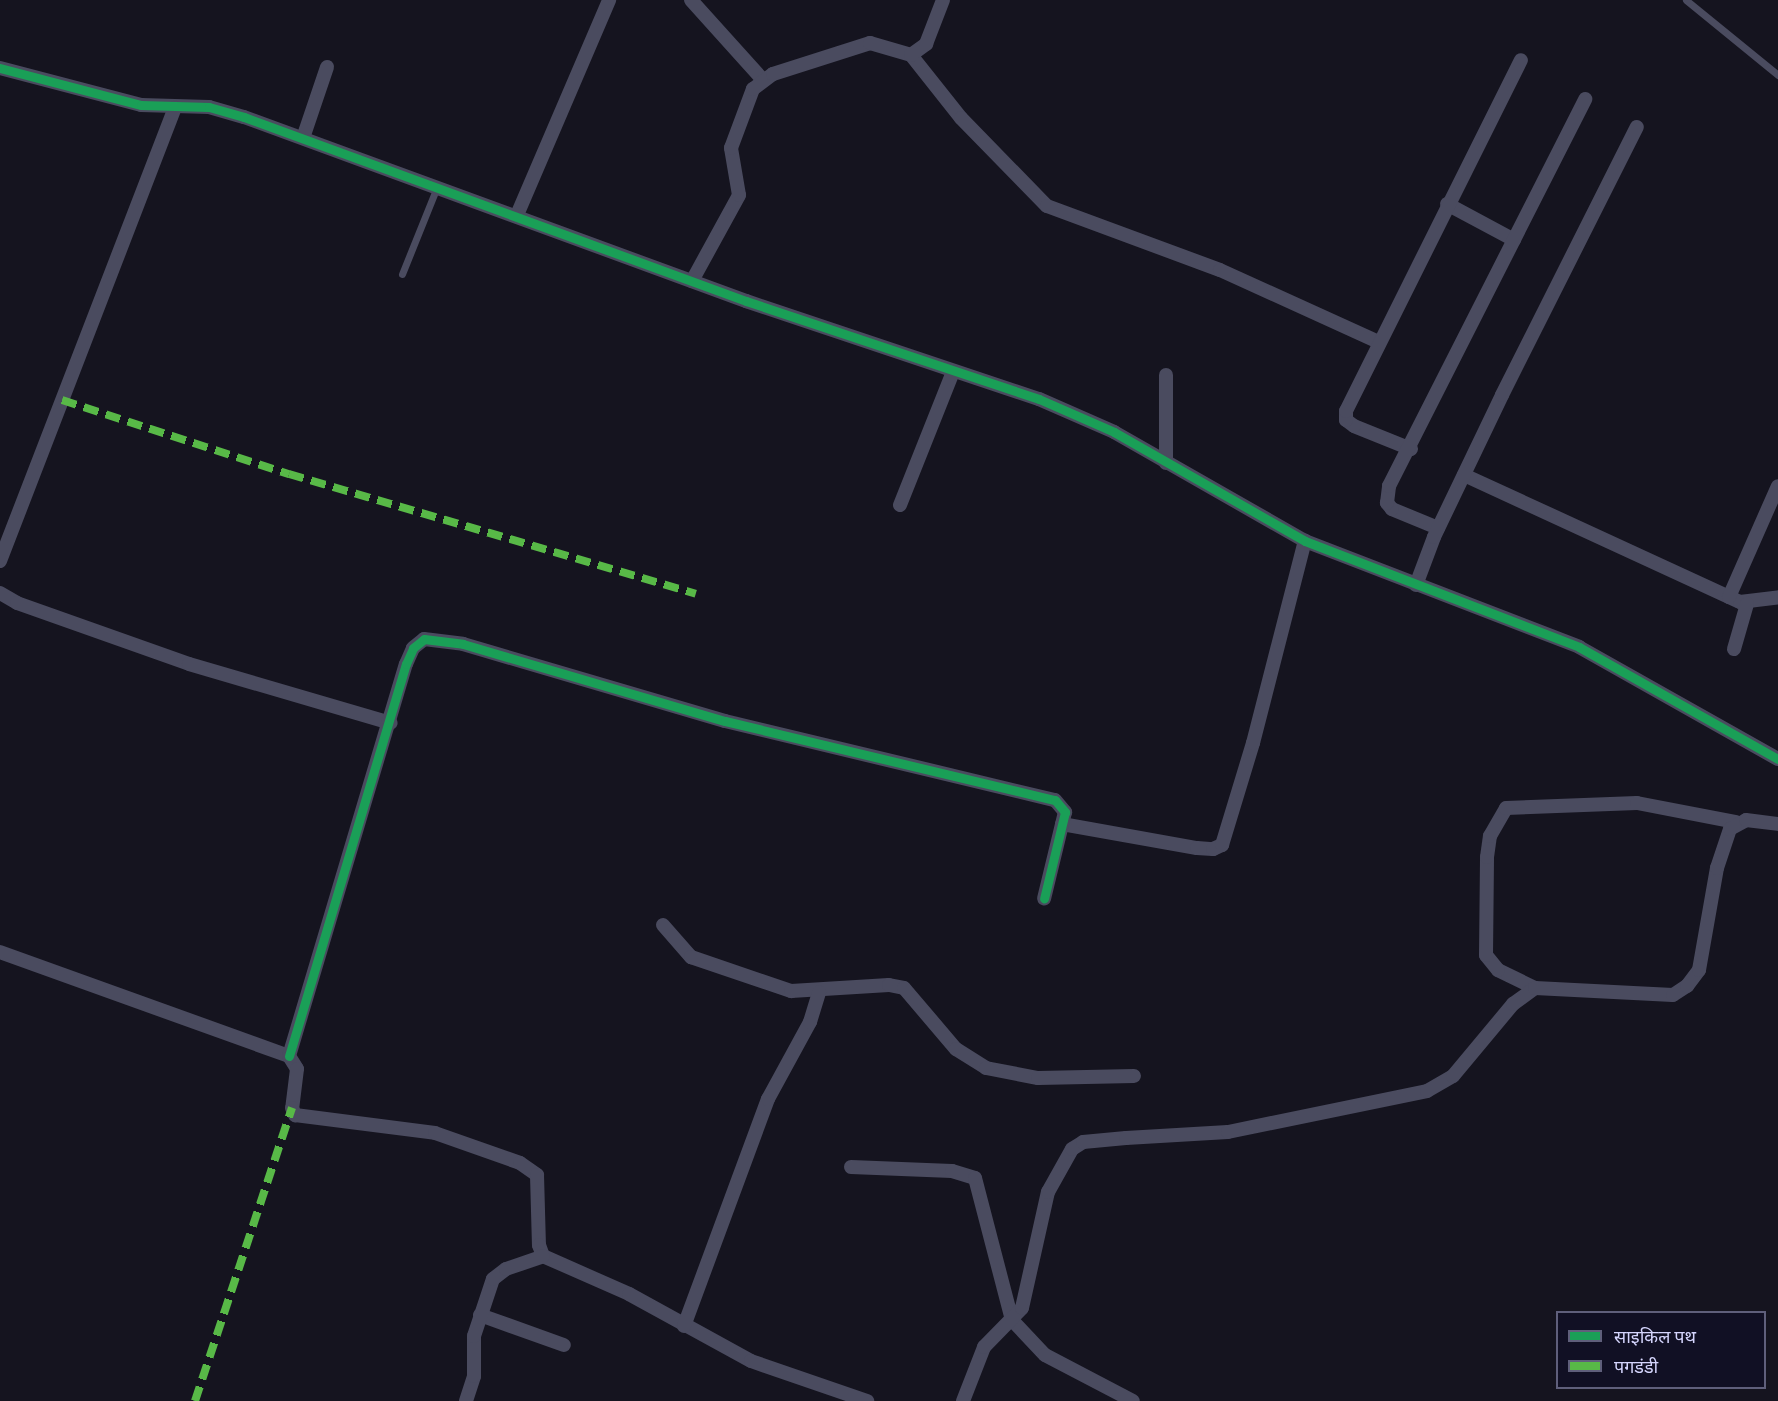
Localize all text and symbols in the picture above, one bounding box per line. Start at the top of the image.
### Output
legend [1556,1311,1766,1389]
text: साइकिल पथ [1614,1323,1696,1350]
text: पगडंडी [1614,1353,1658,1380]

